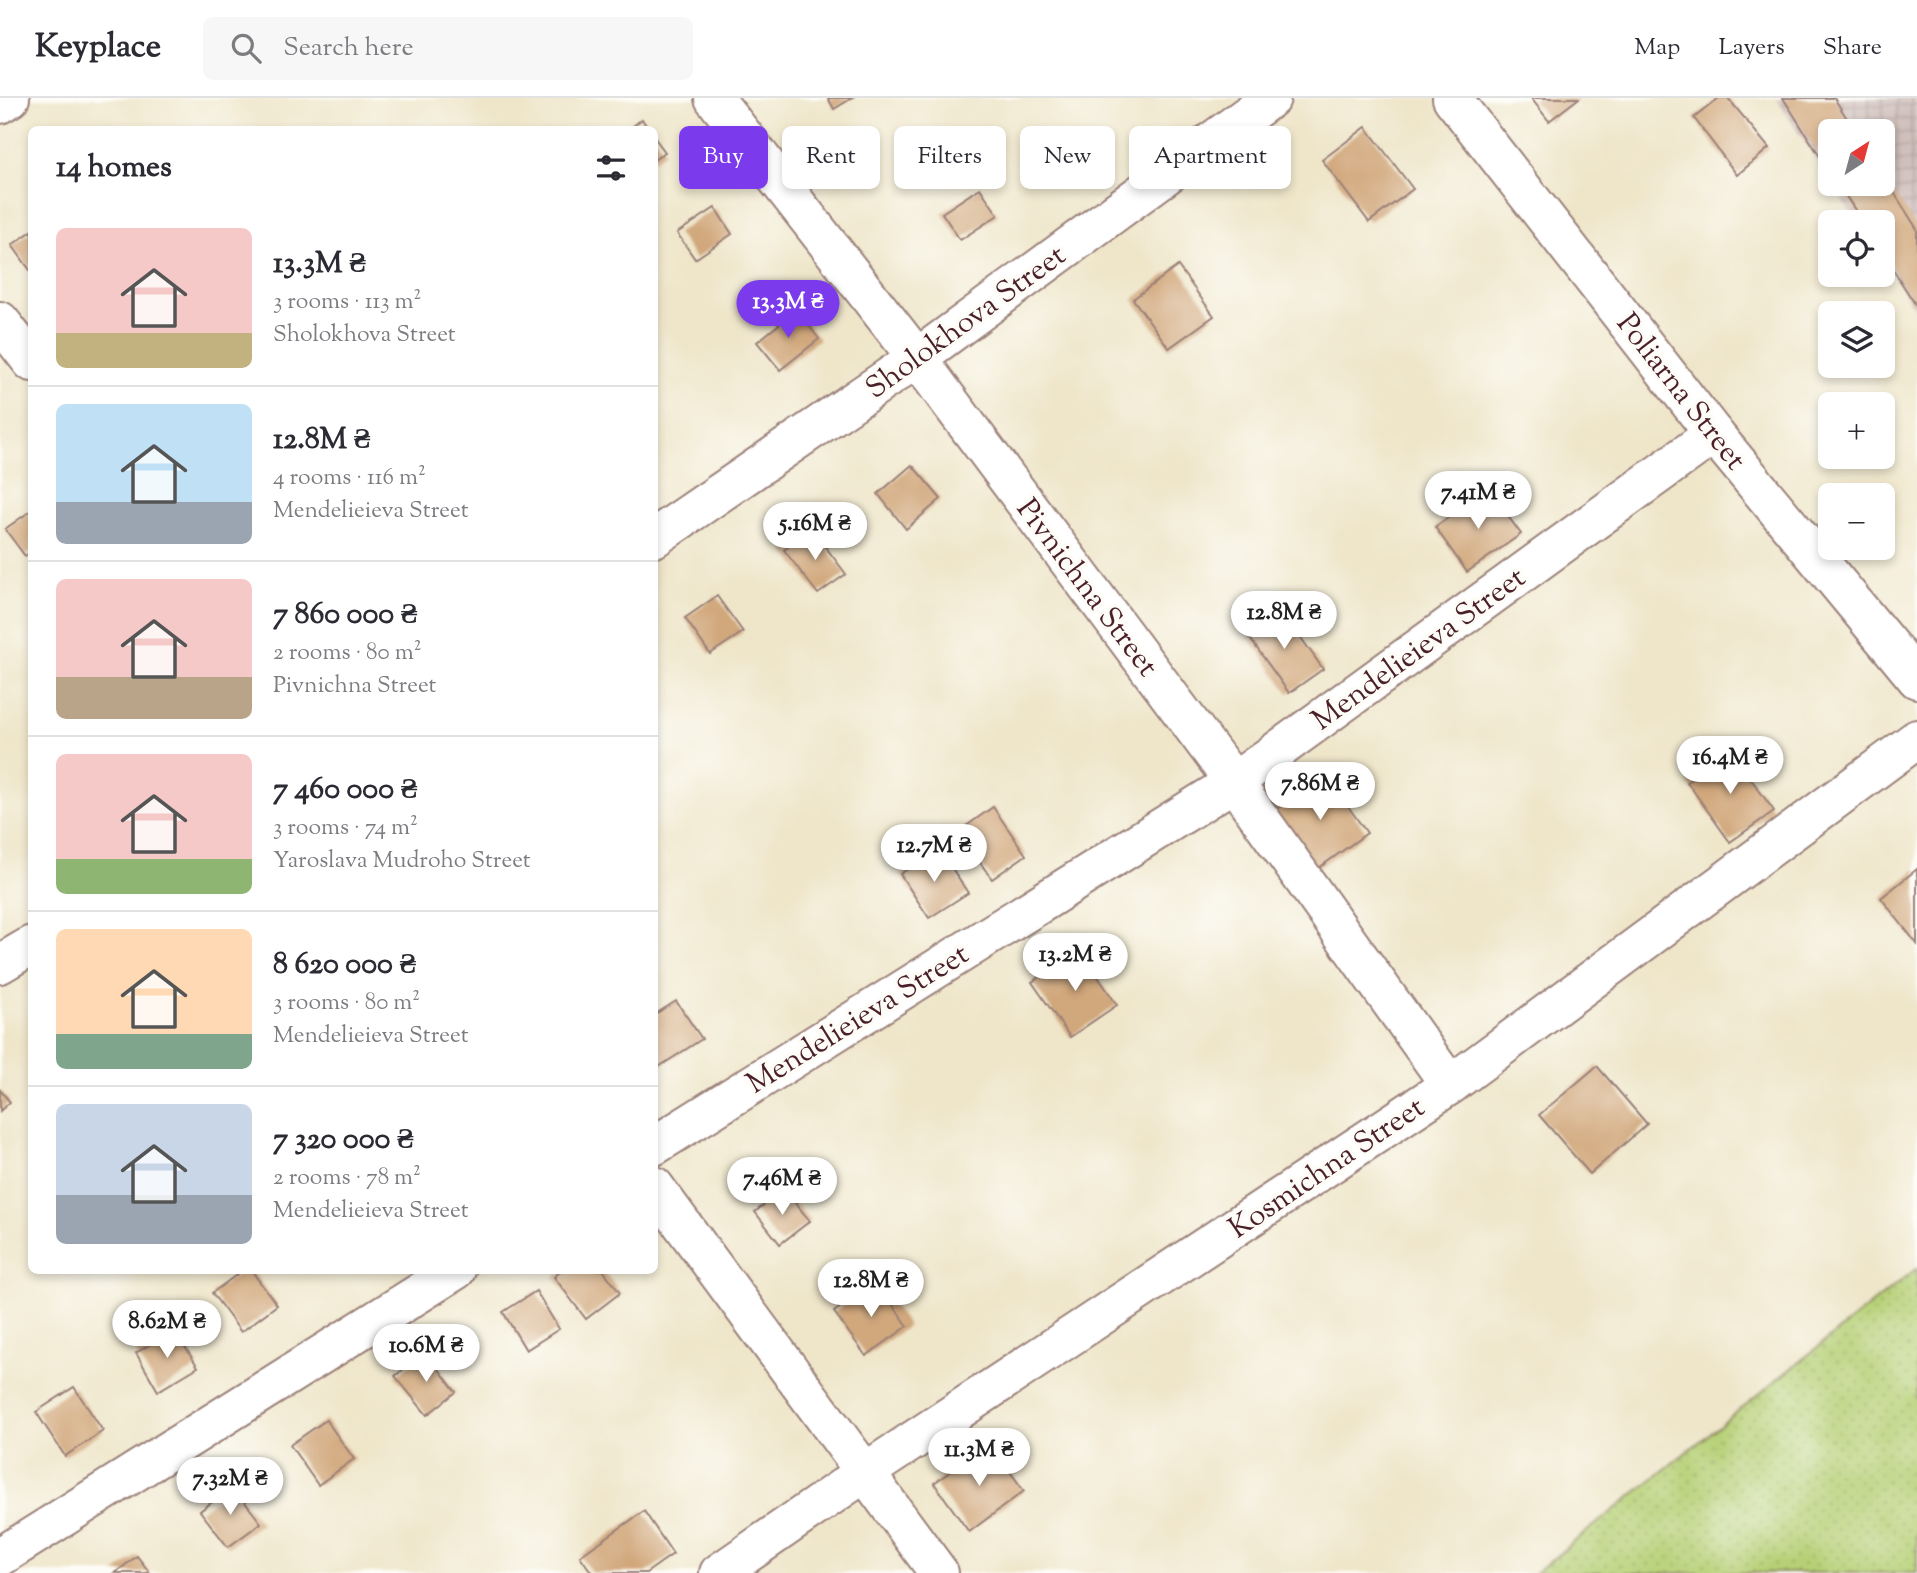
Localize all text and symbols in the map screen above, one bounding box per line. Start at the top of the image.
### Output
search box [203,17,693,80]
text: Keyplace [35,24,161,72]
icon: search [227,29,265,67]
text: Search here [283,30,414,67]
text: Map [1634,31,1680,65]
text: Layers [1718,31,1785,65]
text: Share [1823,31,1882,65]
north arrow [1818,119,1895,196]
map controls [1818,119,1895,560]
chip: Buy [679,126,768,189]
chip: Rent [782,126,880,189]
chip: Filters [894,126,1006,189]
chip: New [1020,126,1115,189]
chip: Apartment [1129,126,1291,189]
text: 14 homes [56,147,172,190]
icon: filters [592,149,630,187]
button: locate [1818,210,1895,287]
street label: Sholokhova Street [857,236,1076,410]
text: 13.3M ₴ [273,243,366,286]
icon: home [112,256,196,340]
pin: 13.3M ₴ [723,280,853,340]
text: 3 rooms · 113 m² [273,286,421,319]
text: 13.3M ₴ [752,286,824,319]
button: layers [1818,301,1895,378]
street label: Poliarna Street [1605,305,1755,480]
text: Sholokhova Street [273,319,456,352]
button: + [1818,392,1895,469]
text: 12.8M ₴ [273,419,370,462]
icon: home [112,432,196,516]
text: 4 rooms · 116 m² [273,462,426,495]
pin: 7.41M ₴ [1413,472,1543,531]
text: 7.41M ₴ [1441,477,1515,510]
button: − [1818,483,1895,560]
street label: Pivnichna Street [1005,490,1167,687]
text: Mendelieieva Street [273,495,469,528]
pin: 5.16M ₴ [750,503,880,562]
text: 5.16M ₴ [779,508,851,541]
street label: Mendelieieva Street [1304,558,1535,742]
pin: 12.8M ₴ [1219,592,1349,651]
text: 7 860 000 ₴ [273,594,417,637]
text: 12.8M ₴ [1247,597,1321,630]
icon: home [112,607,196,691]
text: 2 rooms · 80 m² [273,637,421,670]
text: Pivnichna Street [273,670,436,703]
pin: 16.4M ₴ [1665,736,1795,796]
text: 16.4M ₴ [1692,742,1768,775]
pin: 7.86M ₴ [1255,762,1385,822]
text: 7.86M ₴ [1281,768,1359,801]
text: 7 460 000 ₴ [273,769,417,812]
icon: home [112,782,196,866]
text: 3 rooms · 74 m² [273,812,418,845]
pin: 12.7M ₴ [869,824,999,884]
text: 12.7M ₴ [897,830,971,863]
text: Yaroslava Mudroho Street [273,845,531,878]
street label: Mendelieieva Street [739,934,978,1106]
pin: 13.2M ₴ [1010,934,1140,993]
text: 13.2M ₴ [1039,939,1111,972]
text: 8 620 000 ₴ [273,944,416,987]
icon: home [112,957,196,1041]
text: 3 rooms · 80 m² [273,987,420,1020]
text: Mendelieieva Street [273,1020,469,1053]
street label: Kosmichna Street [1221,1087,1434,1251]
text: 7 320 000 ₴ [273,1119,414,1162]
icon: home [112,1132,196,1216]
pin: 7.46M ₴ [717,1158,847,1217]
text: 2 rooms · 78 m² [273,1162,421,1195]
text: 7.46M ₴ [743,1163,821,1196]
text: Mendelieieva Street [273,1195,469,1228]
pin: 12.8M ₴ [806,1260,936,1319]
text: 12.8M ₴ [834,1265,908,1298]
pin: 8.62M ₴ [102,1300,232,1360]
text: 8.62M ₴ [128,1306,206,1339]
pin: 10.6M ₴ [361,1324,491,1384]
text: 10.6M ₴ [389,1330,463,1363]
pin: 11.3M ₴ [914,1428,1044,1488]
text: 11.3M ₴ [944,1434,1014,1467]
pin: 7.32M ₴ [165,1458,295,1517]
text: 7.32M ₴ [192,1463,268,1496]

